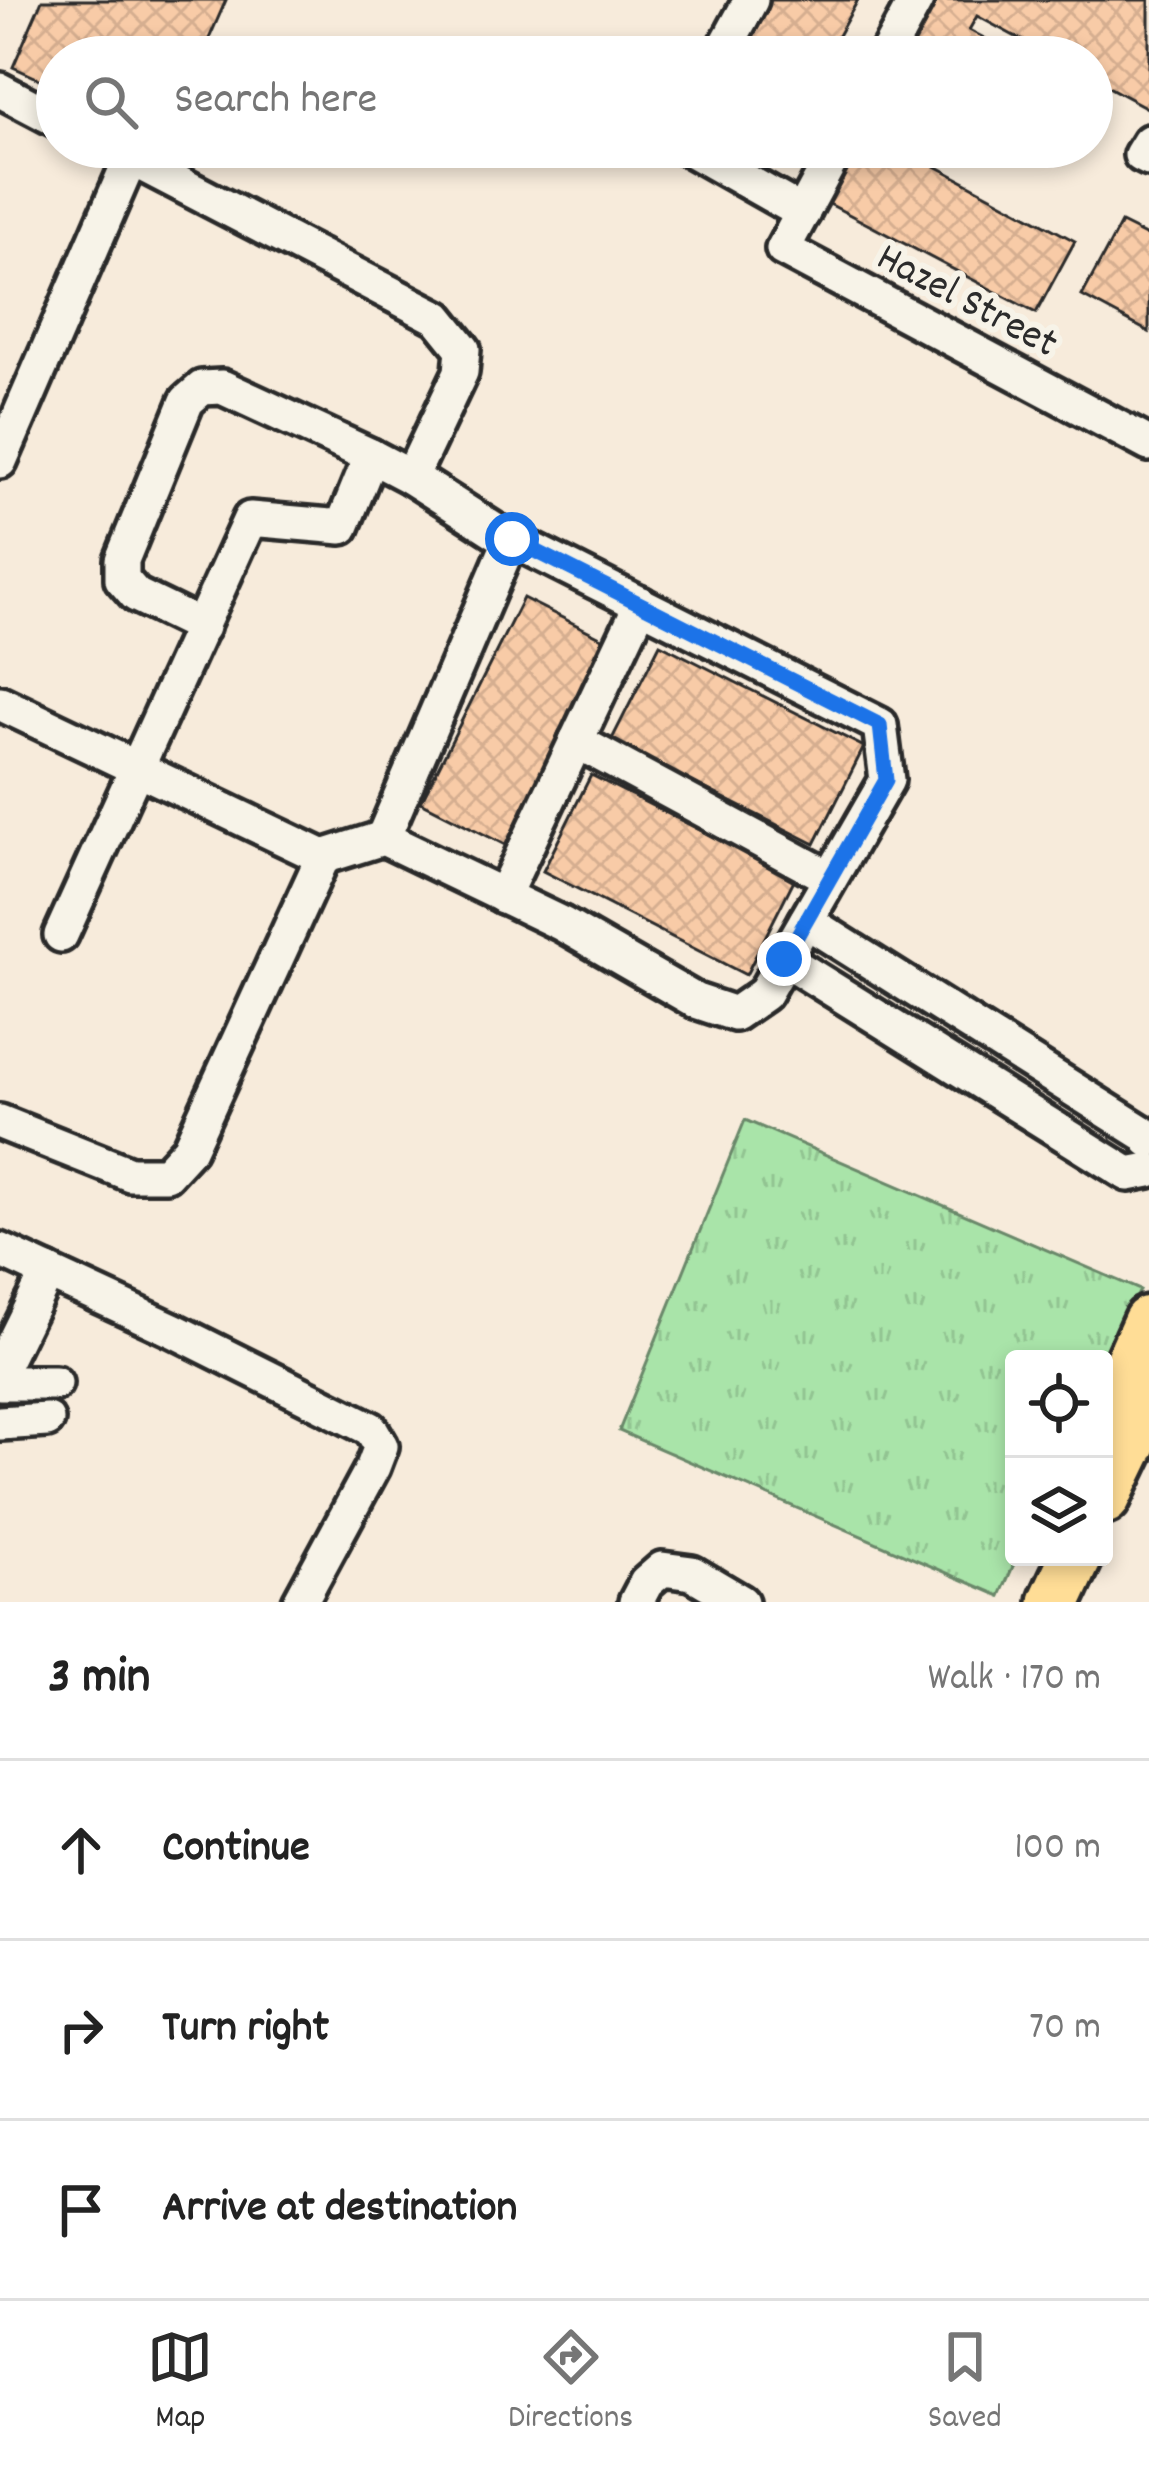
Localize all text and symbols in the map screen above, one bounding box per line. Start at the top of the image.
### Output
search box [36,36,1113,168]
icon: search [78,69,144,135]
text: Search here [174,70,377,134]
street label: Hazel Street [865,230,1067,376]
route start [485,512,539,566]
route end [757,932,811,986]
map controls [1005,1350,1113,1566]
button: locate [1005,1350,1113,1458]
button: layers [1005,1458,1113,1566]
text: 3 min [48,1644,150,1716]
text: Walk · 170 m [928,1653,1101,1708]
icon: ahead [48,1817,114,1883]
text: Continue [162,1818,310,1882]
text: 100 m [1014,1822,1101,1877]
icon: right [48,1997,114,2063]
text: Turn right [162,1998,329,2062]
text: 70 m [1029,2002,1101,2057]
icon: arrive [48,2177,114,2243]
text: Arrive at destination [162,2178,517,2242]
tab: Map [147,2324,213,2443]
tab: Directions [508,2324,633,2443]
tab: Saved [928,2324,1002,2443]

